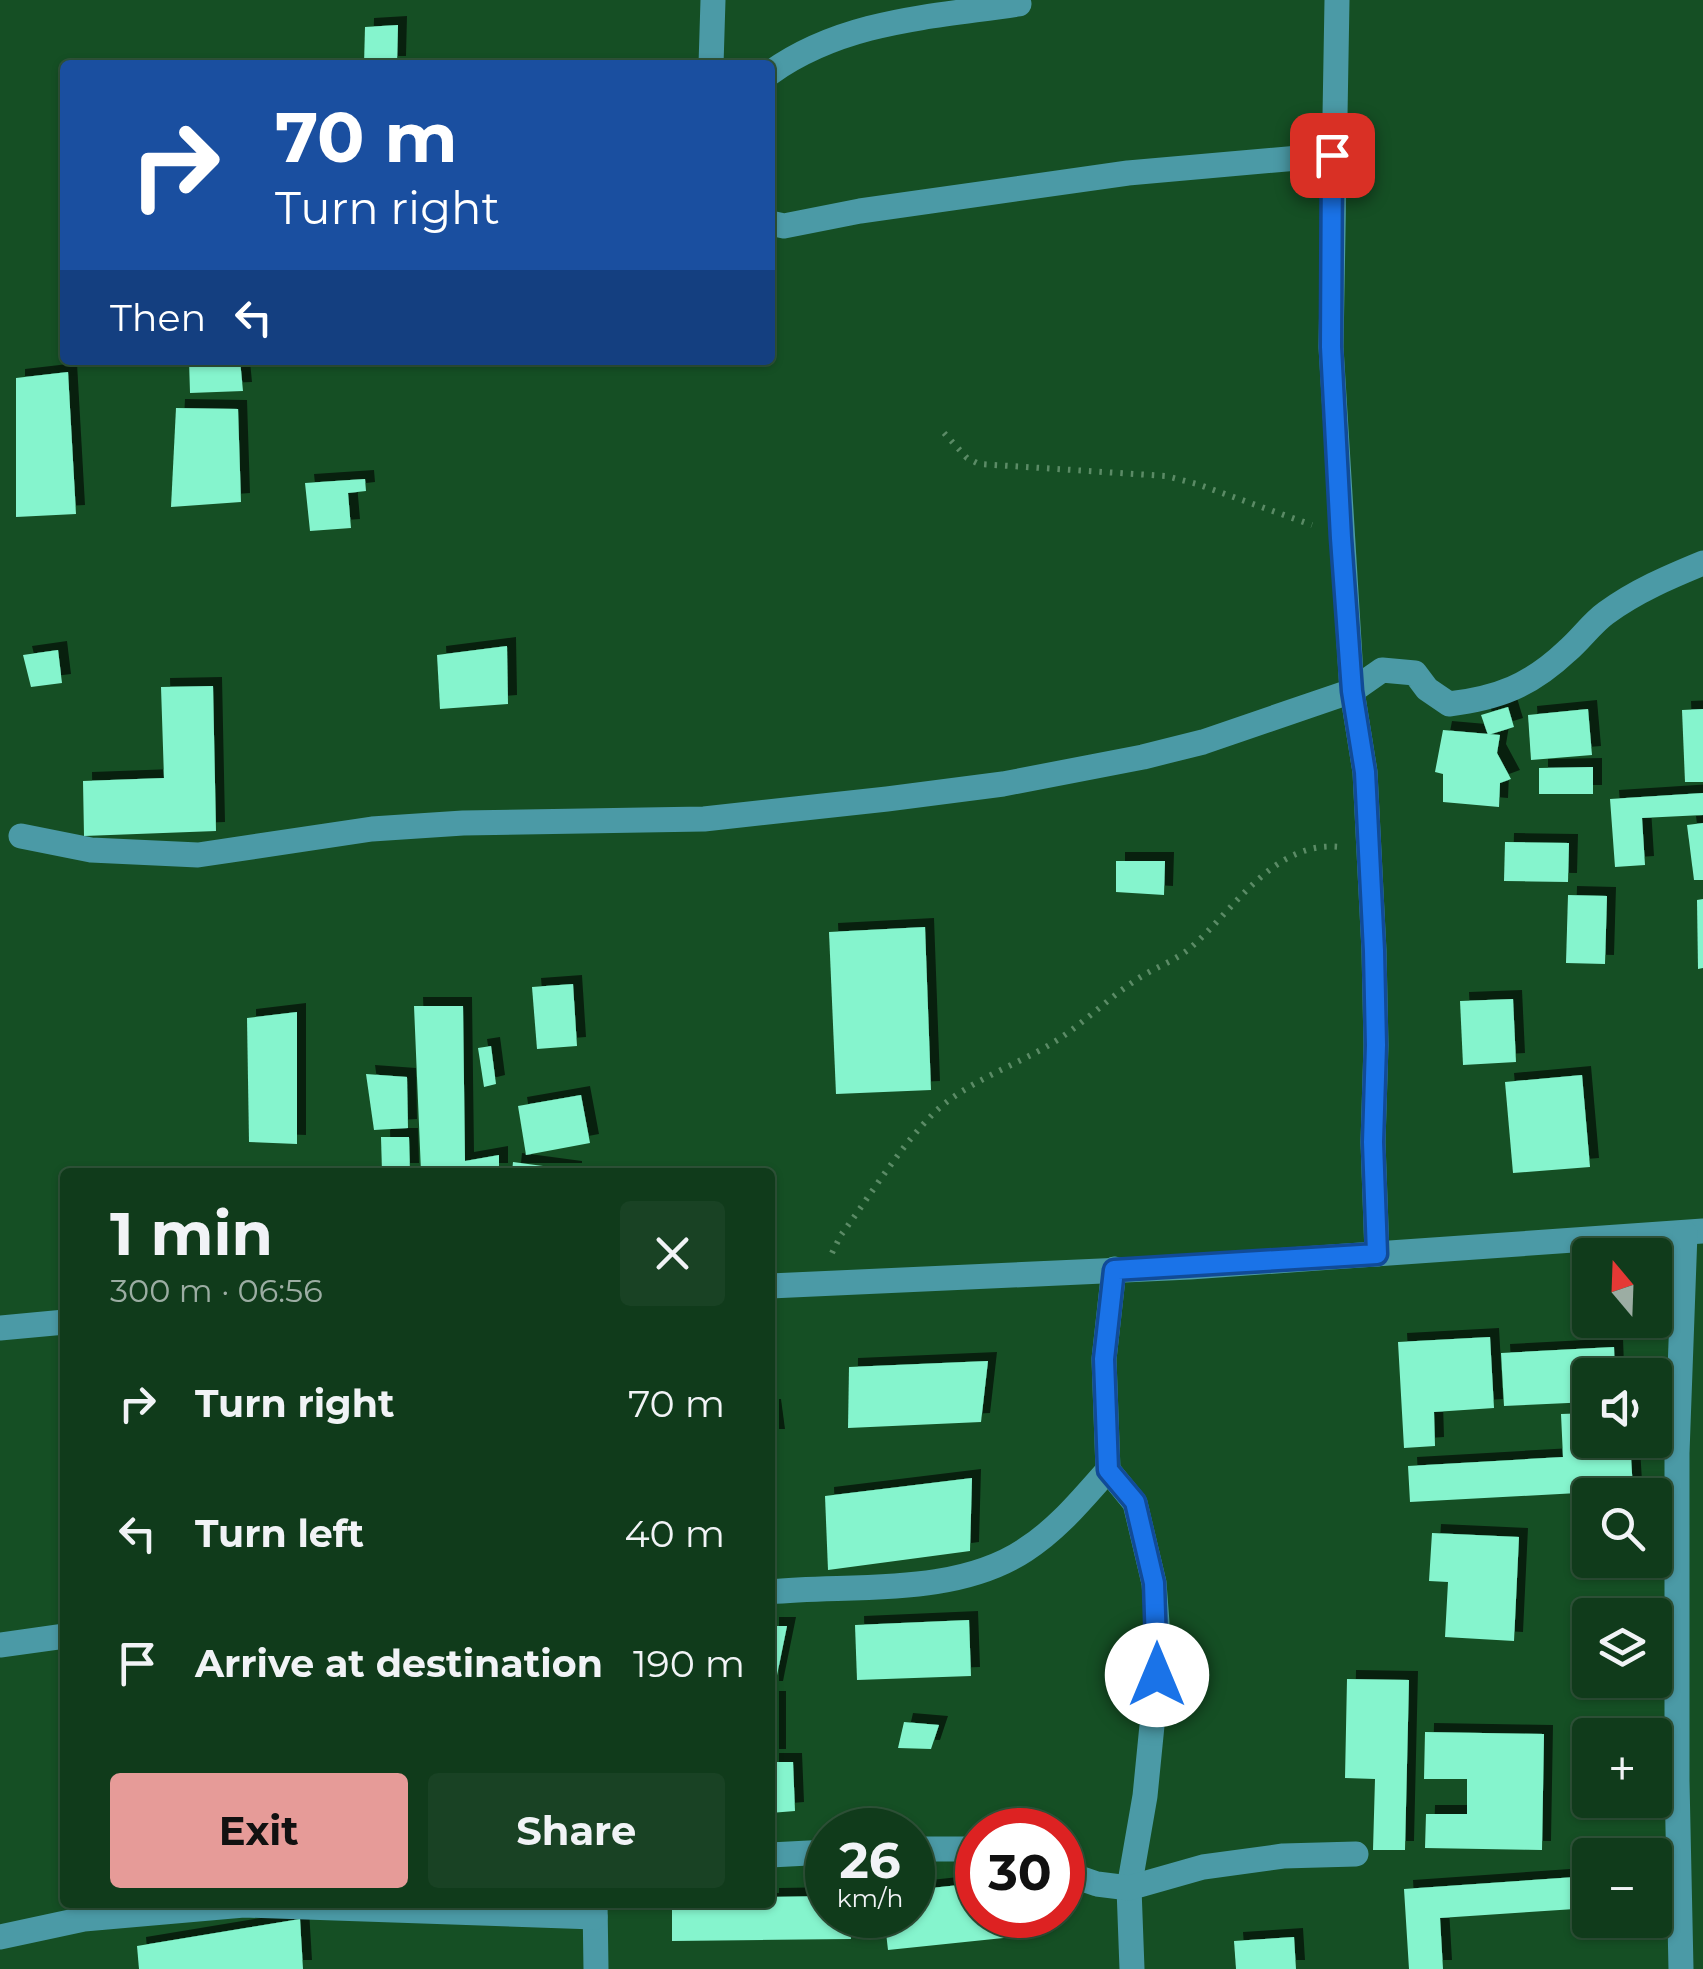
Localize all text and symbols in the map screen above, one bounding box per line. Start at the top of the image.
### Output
text: 70 m [275,94,458,180]
icon: right [110,100,240,230]
pin [1290,113,1375,198]
icon: arrive [1305,128,1360,183]
text: Turn right [275,180,500,235]
icon: left [226,290,281,345]
text: Then [110,294,206,341]
text: 1 min [110,1197,273,1270]
button: close [620,1201,725,1306]
north arrow [1572,1238,1672,1338]
map controls [1572,1238,1672,1938]
text: 300 m · 06:56 [110,1271,323,1310]
button: sound [1572,1358,1672,1458]
icon: right [110,1376,165,1431]
text: Turn right [195,1380,394,1427]
text: 70 m [628,1380,725,1427]
button: search [1572,1478,1672,1578]
icon: left [110,1506,165,1561]
text: Turn left [195,1510,364,1557]
text: 40 m [624,1510,725,1557]
button: layers [1572,1598,1672,1698]
position arrow [1105,1623,1209,1727]
icon: arrive [110,1636,165,1691]
text: Arrive at destination [195,1640,603,1687]
text: 190 m [633,1640,745,1687]
button: + [1572,1718,1672,1818]
button: Exit [110,1773,408,1888]
button: Share [428,1773,725,1888]
speed limit sign: 30 [955,1808,1085,1938]
text: 26 [839,1830,901,1891]
button: − [1572,1838,1672,1938]
text: km/h [837,1883,903,1913]

